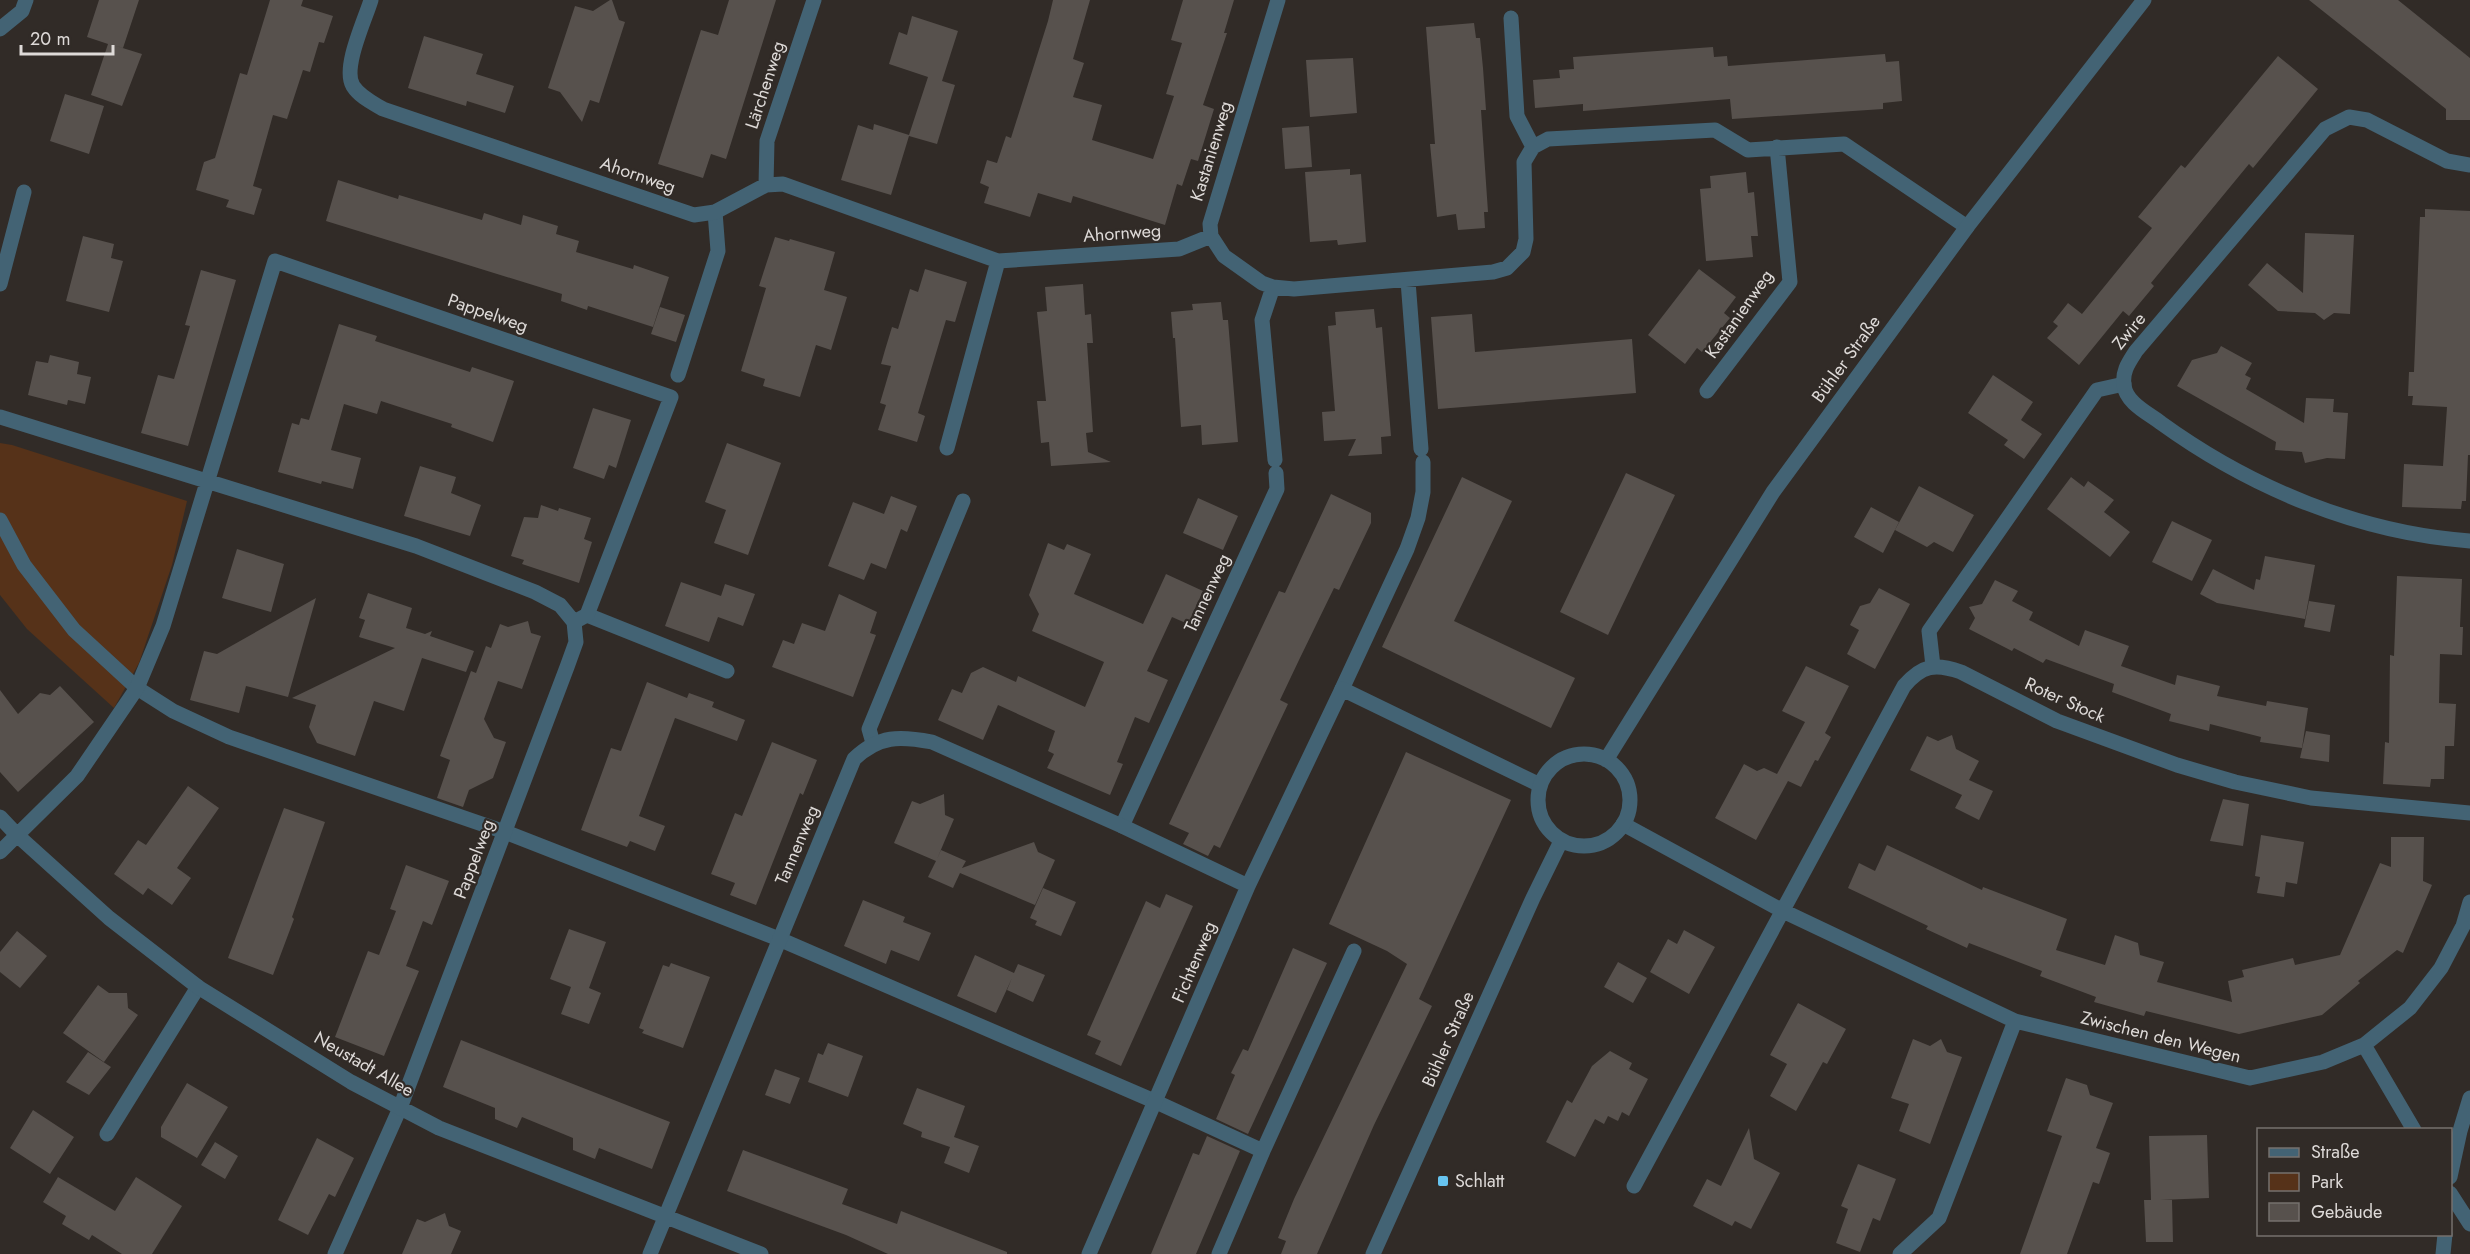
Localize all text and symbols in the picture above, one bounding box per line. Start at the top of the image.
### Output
scale bar [21,18,112,56]
text: 20 m [30,26,70,52]
street label: Lärchenweg [739,38,791,132]
street label: Kastanienweg [1183,98,1239,204]
street label: Ahornweg [597,150,679,200]
street label: Ahornweg [1082,217,1162,249]
street label: Kastanienweg [1699,264,1779,364]
street label: Pappelweg [444,287,532,339]
street label: Zwire [2106,307,2152,355]
street label: Bühler Straße [1805,310,1887,408]
street label: Tannenweg [1177,549,1237,637]
street label: Roter Stock [2021,671,2109,729]
street label: Tannenweg [769,801,825,889]
street label: Pappelweg [447,815,501,903]
street label: Fichtenweg [1165,917,1223,1007]
street label: Bühler Straße [1415,987,1481,1091]
street label: Zwischen den Wegen [2078,1005,2244,1069]
street label: Neustadt Allee [309,1025,419,1103]
legend [2257,1128,2452,1236]
text: Straße [2311,1139,2359,1165]
place label: Schlatt [1455,1168,1505,1194]
text: Park [2311,1169,2343,1195]
marker: Schlatt [1436,1174,1450,1188]
text: Gebäude [2311,1199,2382,1225]

